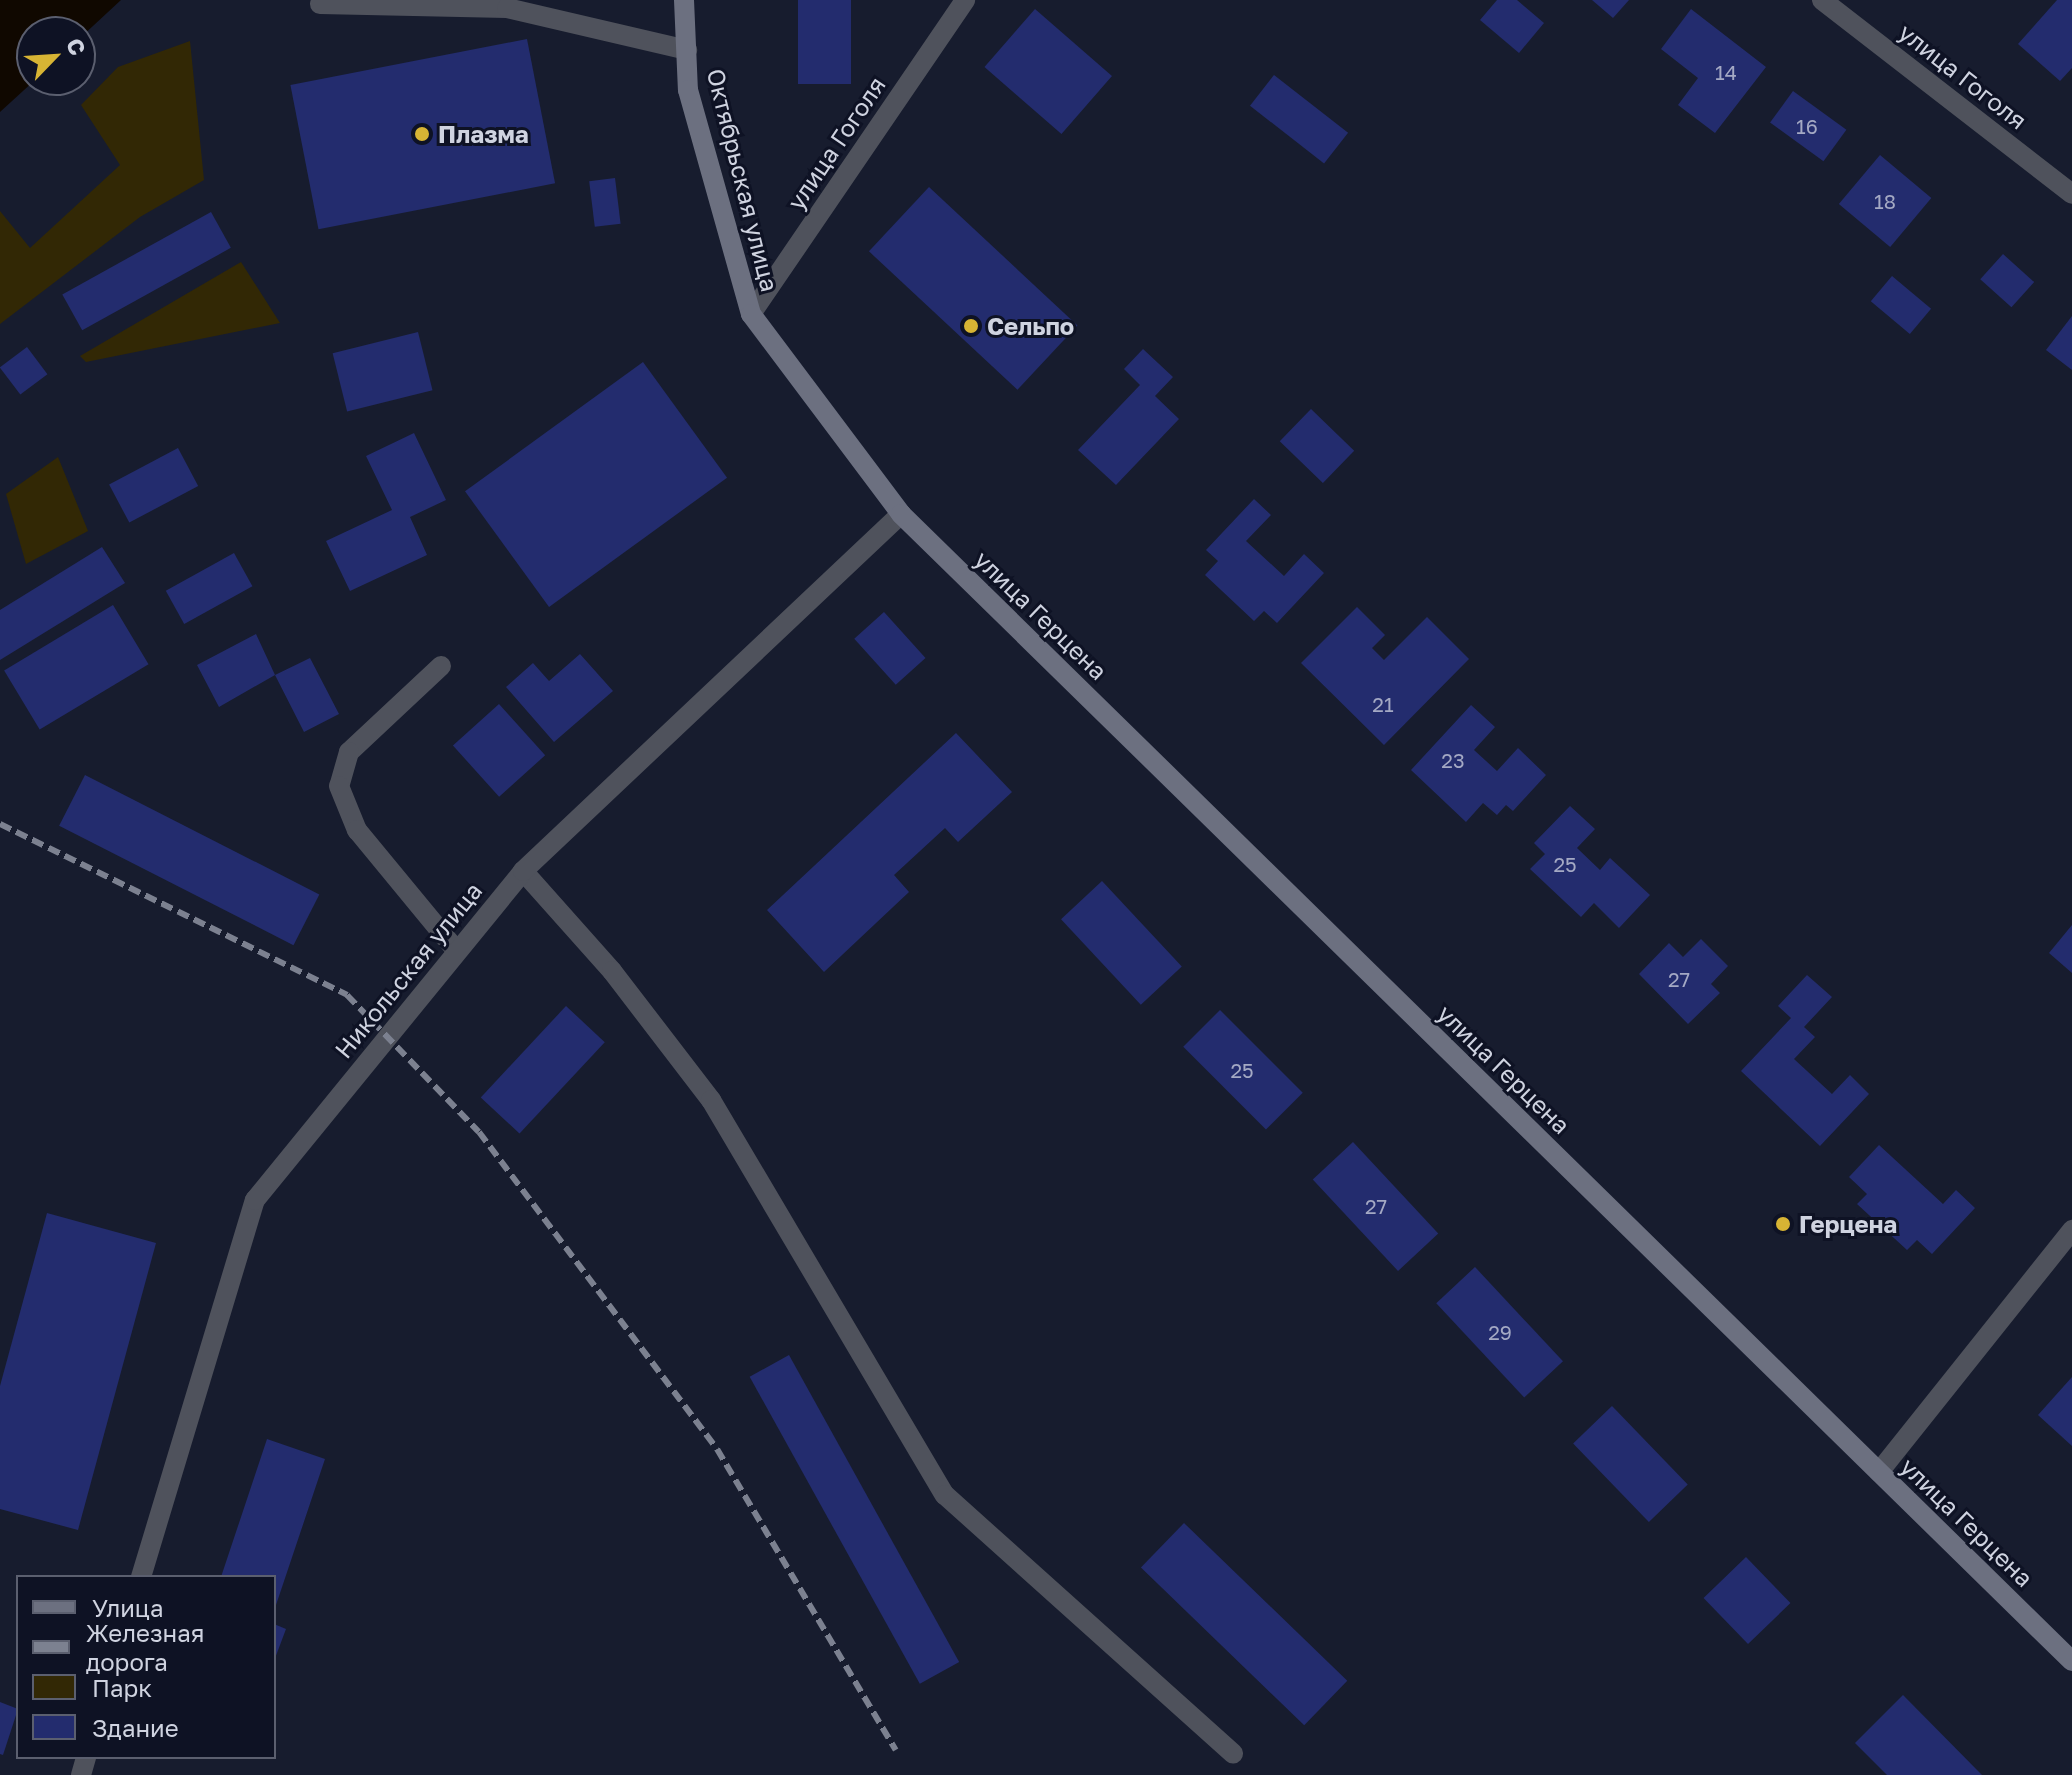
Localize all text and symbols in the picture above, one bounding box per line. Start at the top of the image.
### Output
north arrow [16,16,96,96]
street label: улица Гоголя [1893,17,2033,135]
text: С [61,34,92,59]
house number: 14 [1715,60,1737,84]
street label: Октябрьская улица [701,65,785,295]
street label: улица Гоголя [781,71,891,215]
house number: 16 [1796,114,1818,138]
place label: Плазма [438,120,529,148]
marker: Плазма [413,125,431,143]
house number: 18 [1874,189,1896,213]
place label: Сельпо [987,312,1074,340]
marker: Сельпо [962,317,980,335]
street label: улица Герцена [969,545,1113,685]
house number: 21 [1372,692,1394,716]
house number: 23 [1441,748,1465,772]
house number: 25 [1553,852,1577,876]
street label: Никольская улица [328,876,488,1064]
house number: 27 [1668,967,1690,991]
street label: улица Герцена [1432,999,1576,1139]
house number: 25 [1230,1058,1254,1082]
house number: 27 [1365,1194,1387,1218]
place label: Герцена [1799,1210,1897,1238]
marker: Герцена [1774,1215,1792,1233]
house number: 29 [1488,1320,1512,1344]
street label: улица Герцена [1895,1452,2039,1592]
legend [16,1575,276,1759]
text: Улица [92,1593,164,1622]
text: Железная дорога [86,1618,204,1676]
text: Парк [92,1673,152,1702]
text: Здание [92,1713,179,1742]

